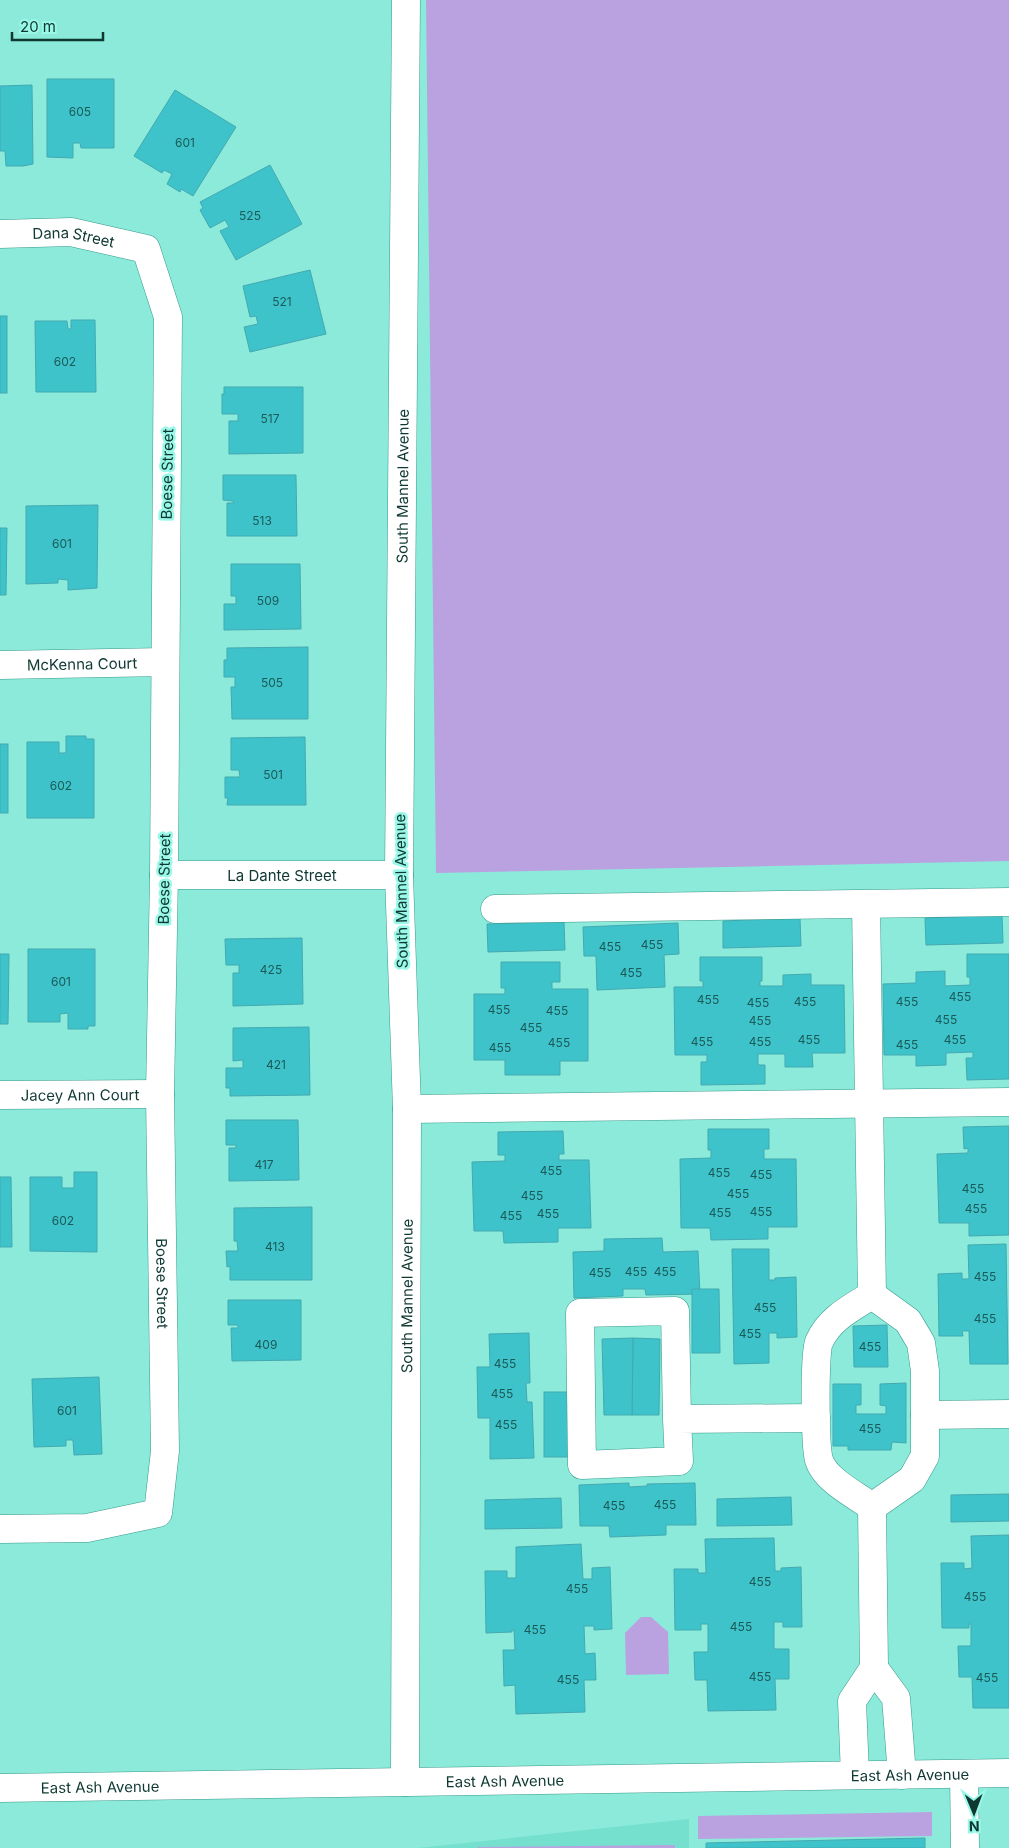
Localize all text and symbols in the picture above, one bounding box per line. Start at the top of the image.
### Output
scale bar [12,10,104,42]
text: 20 m [20,17,56,36]
house number: 605 [69,104,91,119]
house number: 601 [175,135,195,150]
house number: 525 [239,208,261,223]
street label: Dana Street [32,222,117,251]
house number: 521 [272,294,292,309]
house number: 602 [54,354,76,369]
street label: South Mannel Avenue [392,409,412,564]
house number: 517 [261,411,280,426]
street label: Boese Street [157,428,177,520]
house number: 513 [252,513,272,528]
house number: 601 [52,536,72,551]
house number: 509 [257,593,279,608]
street label: McKenna Court [27,653,137,674]
house number: 505 [261,675,283,690]
house number: 501 [263,767,283,782]
house number: 602 [50,778,72,793]
street label: South Mannel Avenue [390,814,412,968]
street label: Boese Street [154,833,174,925]
street label: La Dante Street [227,866,337,885]
house number: 455 [641,937,663,952]
house number: 455 [599,939,621,954]
house number: 425 [260,962,282,977]
house number: 455 [620,965,642,980]
house number: 601 [51,974,71,989]
house number: 455 [949,989,971,1004]
house number: 455 [697,992,719,1007]
house number: 455 [794,994,816,1009]
house number: 455 [896,994,918,1009]
house number: 455 [747,995,769,1010]
house number: 455 [488,1002,510,1017]
house number: 455 [546,1003,568,1018]
house number: 455 [935,1012,957,1027]
house number: 455 [749,1013,771,1028]
house number: 455 [520,1020,542,1035]
house number: 455 [798,1032,820,1047]
house number: 455 [944,1032,966,1047]
house number: 455 [691,1034,713,1049]
house number: 455 [749,1034,771,1049]
house number: 455 [548,1035,570,1050]
house number: 455 [896,1037,918,1052]
house number: 455 [489,1040,511,1055]
house number: 421 [266,1057,286,1072]
street label: Jacey Ann Court [21,1085,139,1104]
house number: 417 [254,1157,274,1172]
house number: 455 [540,1163,562,1178]
house number: 455 [708,1165,730,1180]
house number: 455 [750,1167,772,1182]
house number: 455 [962,1181,984,1196]
house number: 455 [727,1186,749,1201]
house number: 455 [521,1188,543,1203]
house number: 455 [965,1201,987,1216]
house number: 455 [750,1204,772,1219]
house number: 455 [709,1205,731,1220]
house number: 455 [537,1206,559,1221]
house number: 455 [500,1208,522,1223]
house number: 602 [52,1213,74,1228]
street label: South Mannel Avenue [397,1219,416,1373]
street label: Boese Street [153,1238,173,1329]
house number: 413 [265,1239,285,1254]
house number: 455 [625,1264,647,1279]
house number: 455 [654,1264,676,1279]
house number: 455 [589,1265,611,1280]
house number: 455 [974,1269,996,1284]
house number: 455 [754,1300,776,1315]
house number: 455 [974,1311,996,1326]
house number: 455 [739,1326,761,1341]
house number: 409 [255,1337,277,1352]
house number: 455 [859,1339,881,1354]
house number: 455 [494,1356,516,1371]
house number: 455 [491,1386,513,1401]
house number: 601 [57,1403,77,1418]
house number: 455 [495,1417,517,1432]
house number: 455 [859,1421,881,1436]
house number: 455 [654,1497,676,1512]
house number: 455 [603,1498,625,1513]
house number: 455 [749,1574,771,1589]
house number: 455 [566,1581,588,1596]
house number: 455 [964,1589,986,1604]
house number: 455 [730,1619,752,1634]
house number: 455 [524,1622,546,1637]
house number: 455 [749,1669,771,1684]
house number: 455 [976,1670,998,1685]
house number: 455 [557,1672,579,1687]
street label: East Ash Avenue [850,1764,969,1785]
street label: East Ash Avenue [445,1770,564,1791]
street label: East Ash Avenue [41,1776,159,1797]
north arrow [949,1788,999,1838]
text: N [969,1818,980,1835]

